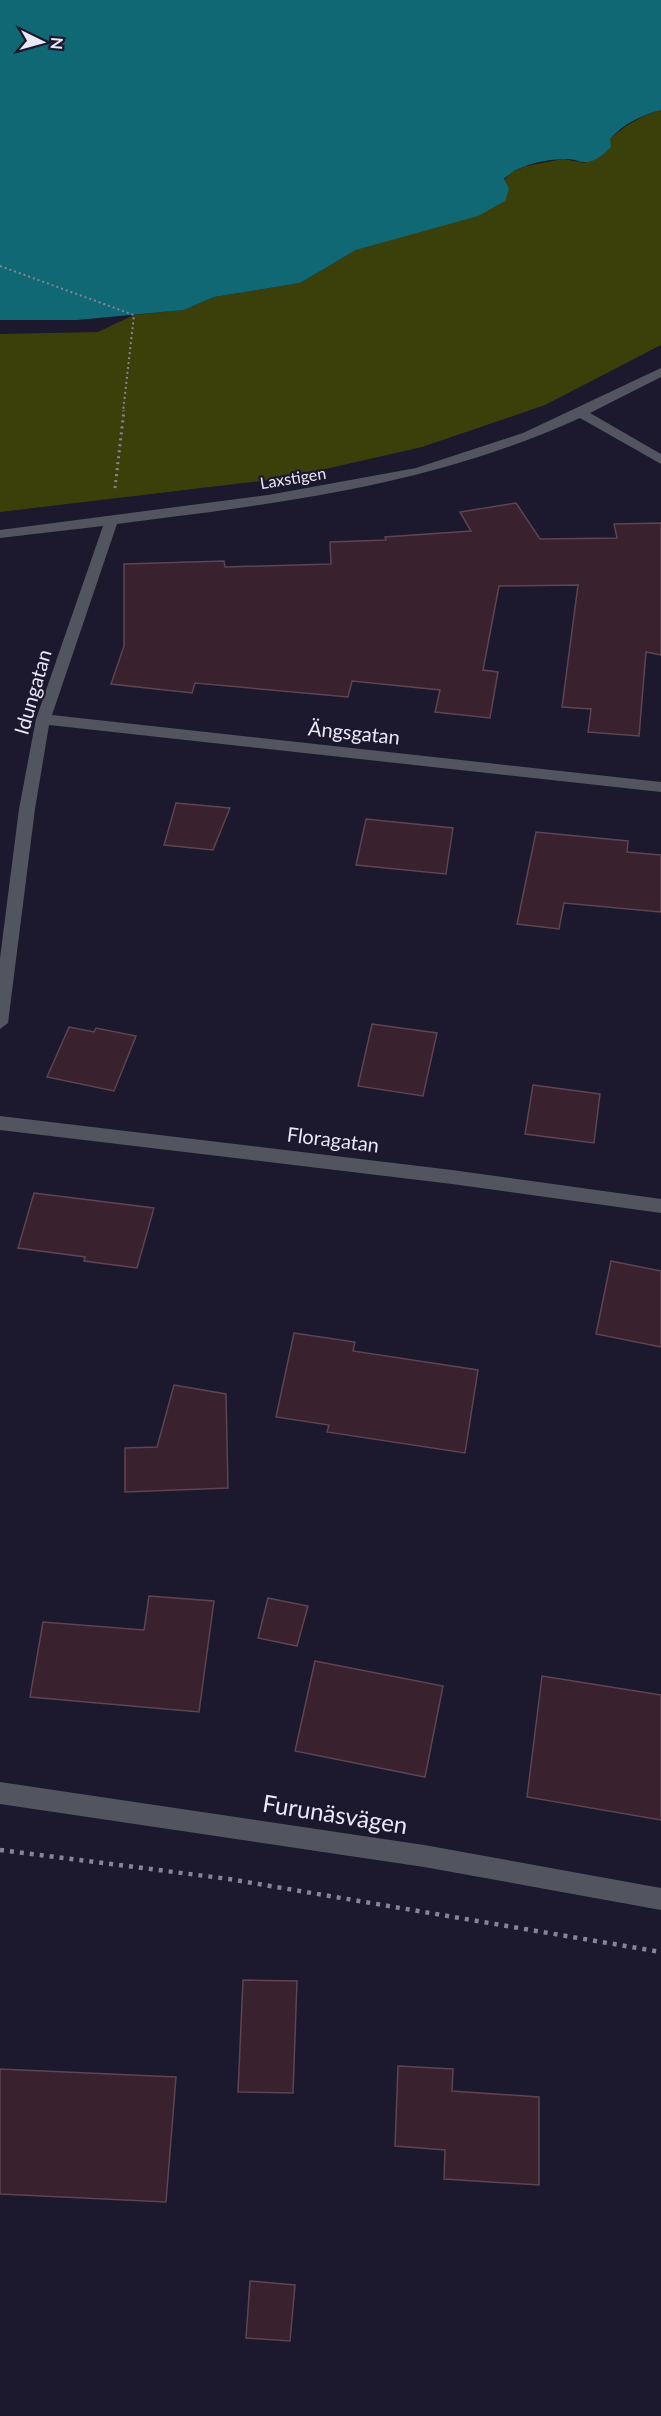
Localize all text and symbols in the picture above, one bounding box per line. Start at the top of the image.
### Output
north arrow [12,12,72,72]
text: N [47,36,67,50]
street label: Laxstigen [259,463,327,492]
street label: Idungatan [8,646,56,737]
street label: Ängsgatan [307,715,401,749]
street label: Floragatan [286,1121,381,1157]
street label: Furunäsvägen [261,1788,410,1839]

